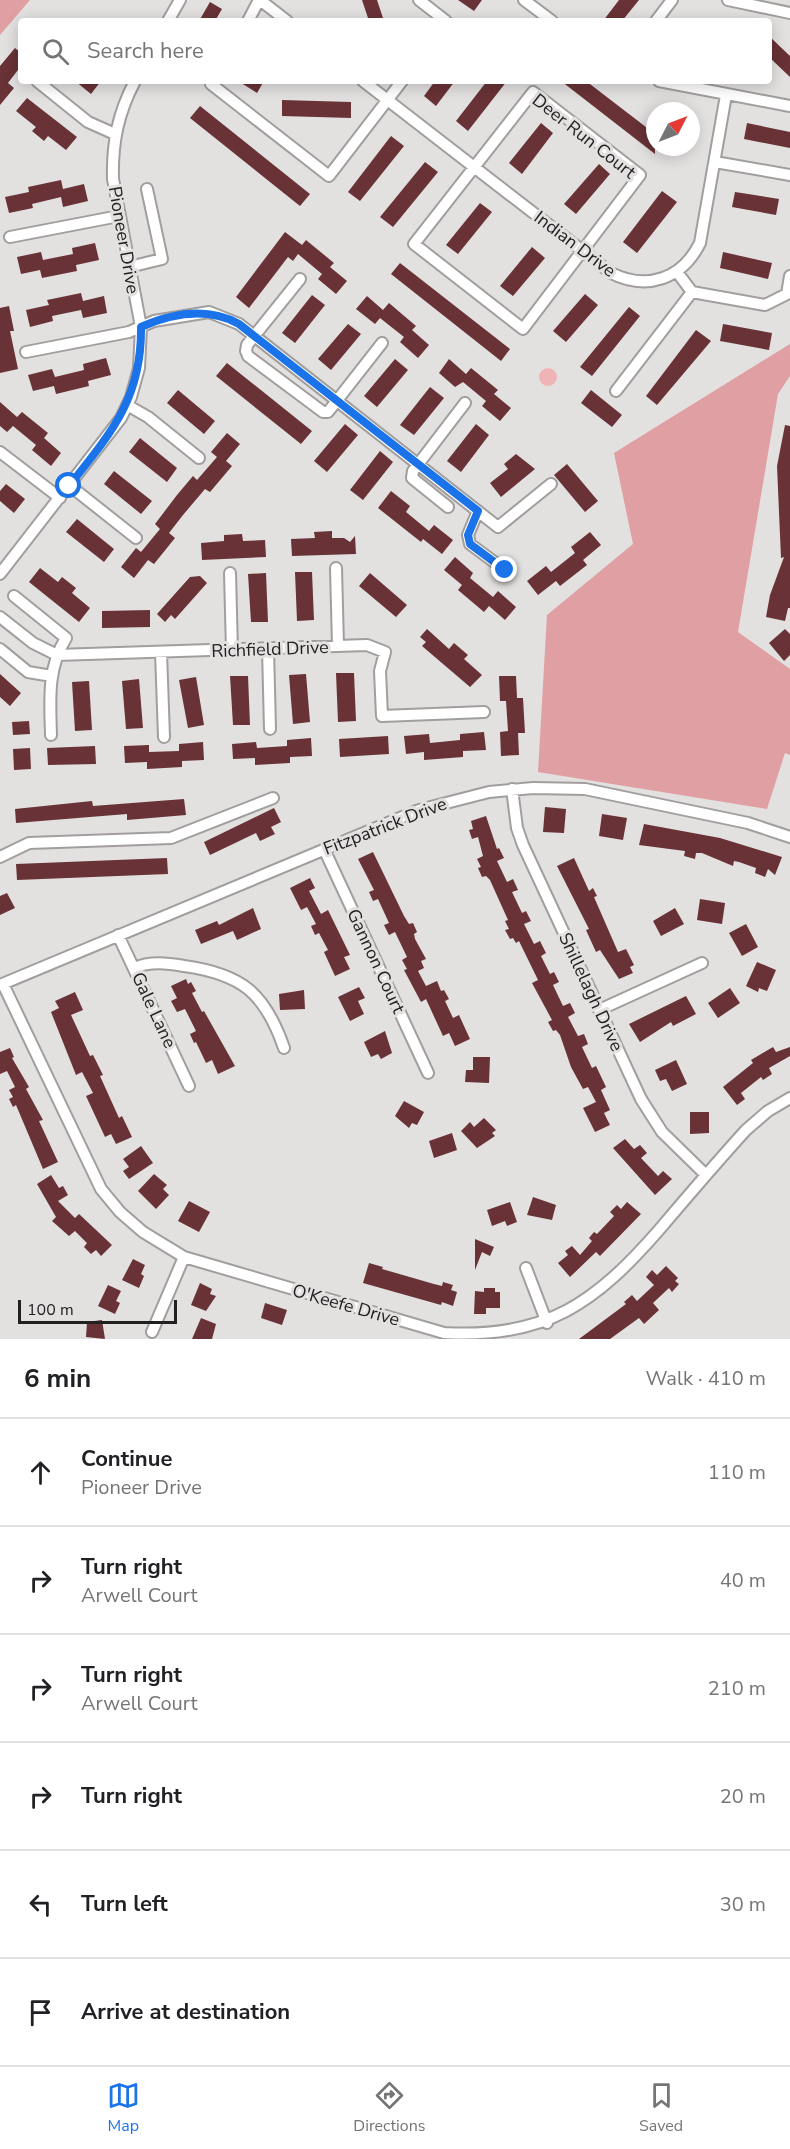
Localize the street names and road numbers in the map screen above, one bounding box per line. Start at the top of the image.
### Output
street label: Deer Run Court [527,88,641,184]
street label: Pioneer Drive [103,184,145,296]
street label: Indian Drive [529,205,621,283]
street label: Richfield Drive [211,635,329,663]
street label: Fitzpatrick Drive [320,791,450,861]
street label: Gannon Court [341,905,411,1018]
street label: Shillelagh Drive [553,929,629,1055]
street label: Gale Lane [126,968,182,1052]
street label: O'Keefe Drive [290,1278,402,1332]

